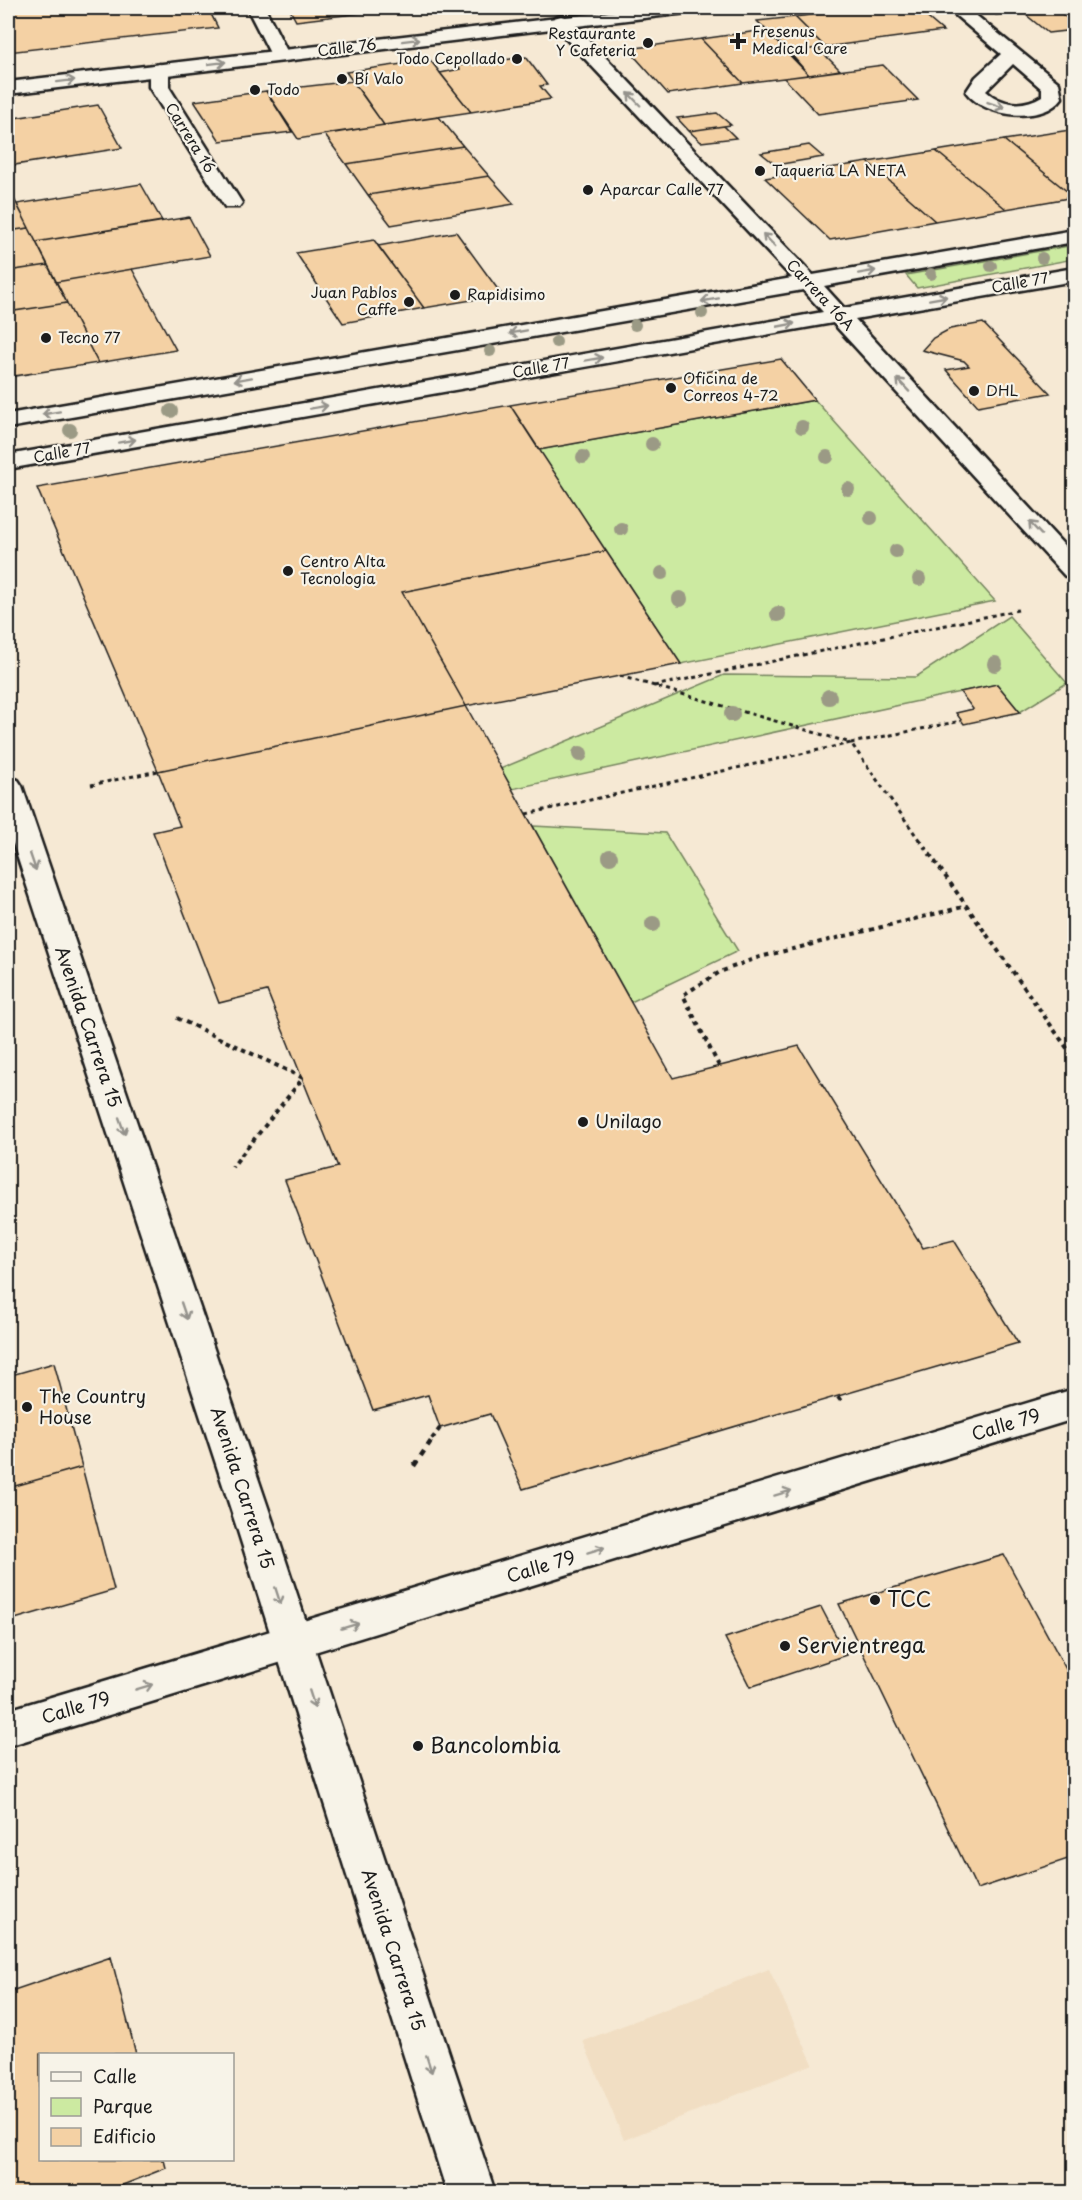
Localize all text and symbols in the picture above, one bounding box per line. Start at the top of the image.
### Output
place label: Fresenus Medical Care [752,19,847,59]
place label: Restaurante Y Cafeteria [548,21,637,61]
street label: Calle 76 [316,31,378,62]
marker: Fresenus Medical Care [729,32,747,50]
one-way arrow [400,34,420,45]
marker: Restaurante Y Cafeteria [641,36,655,50]
place label: Todo Cepollado [396,46,505,69]
marker: Todo Cepollado [510,52,524,66]
one-way arrow [207,57,227,68]
place label: Bí Valo [354,66,404,89]
marker: Bí Valo [335,72,349,86]
one-way arrow [55,75,75,86]
place label: Todo [267,77,300,100]
marker: Todo [248,83,262,97]
one-way arrow [627,92,641,107]
street label: Carrera 16 [161,98,222,177]
one-way arrow [986,101,1005,112]
place label: Taqueria LA NETA [772,158,906,181]
marker: Taqueria LA NETA [753,164,767,178]
place label: Aparcar Calle 77 [600,177,724,200]
marker: Aparcar Calle 77 [581,183,595,197]
one-way arrow [762,233,776,248]
street label: Carrera 16A [782,253,860,335]
street label: Calle 77 [989,265,1050,298]
one-way arrow [856,267,876,278]
place label: Juan Pablos Caffe [311,280,397,320]
place label: Rapidisimo [467,282,545,305]
marker: Rapidisimo [448,288,462,302]
one-way arrow [928,292,948,303]
one-way arrow [701,294,720,305]
marker: Juan Pablos Caffe [402,295,416,309]
one-way arrow [776,319,795,330]
place label: Tecno 77 [58,325,121,348]
one-way arrow [508,327,528,338]
marker: Tecno 77 [39,331,53,345]
street label: Calle 77 [510,350,571,383]
one-way arrow [584,353,603,364]
place label: Oficina de Correos 4-72 [683,366,779,406]
one-way arrow [233,374,253,385]
one-way arrow [896,377,910,392]
place label: DHL [986,378,1019,401]
marker: Oficina de Correos 4-72 [664,381,678,395]
marker: DHL [967,384,981,398]
one-way arrow [309,402,329,413]
one-way arrow [41,408,61,419]
street label: Calle 77 [31,435,92,468]
one-way arrow [117,435,137,446]
one-way arrow [1028,521,1042,536]
place label: Centro Alta Tecnologia [300,549,386,589]
marker: Centro Alta Tecnologia [281,564,295,578]
one-way arrow [28,852,39,870]
street label: Avenida Carrera 15 [49,942,130,1111]
place label: Unilago [595,1107,662,1134]
marker: Unilago [576,1115,590,1129]
one-way arrow [117,1116,128,1135]
one-way arrow [179,1301,190,1320]
place label: The Country House [39,1382,146,1430]
marker: The Country House [20,1400,34,1414]
street label: Calle 79 [968,1400,1043,1447]
street label: Avenida Carrera 15 [204,1403,282,1572]
one-way arrow [773,1487,792,1498]
street label: Calle 79 [503,1542,578,1589]
one-way arrow [586,1544,605,1555]
place label: TCC [887,1582,931,1614]
one-way arrow [273,1586,284,1605]
marker: TCC [868,1593,882,1607]
one-way arrow [340,1620,359,1631]
place label: Servientrega [797,1628,925,1660]
marker: Servientrega [778,1639,792,1653]
one-way arrow [134,1681,153,1692]
street label: Calle 79 [38,1683,113,1730]
one-way arrow [307,1689,318,1708]
place label: Bancolombia [430,1728,560,1760]
marker: Bancolombia [411,1739,425,1753]
street label: Avenida Carrera 15 [355,1865,433,2034]
legend [39,2053,234,2161]
one-way arrow [425,2054,436,2073]
text: Calle [93,2062,137,2089]
text: Parque [93,2092,153,2119]
text: Edificio [93,2122,156,2149]

